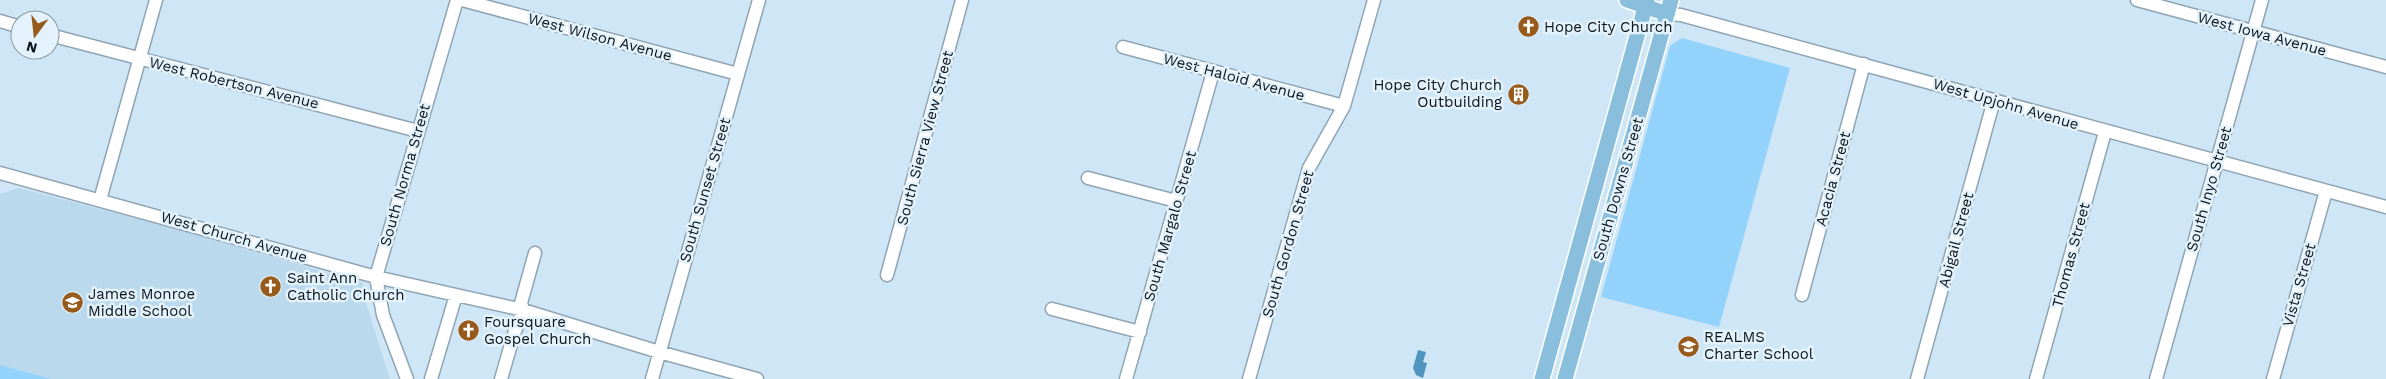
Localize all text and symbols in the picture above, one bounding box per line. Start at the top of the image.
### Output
street label: West Iowa Avenue [2195,8,2329,60]
street label: West Wilson Avenue [526,9,674,65]
north arrow [10,10,60,60]
church icon: Hope City Church [1516,15,1540,39]
place label: Hope City Church [1544,18,1673,36]
text: N [25,38,39,57]
street label: South Sierra View Street [893,48,957,227]
street label: West Haloid Avenue [1161,49,1307,105]
street label: West Robertson Avenue [147,53,321,113]
street label: West Upjohn Avenue [1931,75,2081,133]
place label: Hope City Church Outbuilding [1373,76,1502,111]
building icon: Hope City Church Outbuilding [1506,82,1530,106]
street label: South Norma Street [376,101,434,248]
street label: South Sunset Street [676,115,734,264]
street label: South Downs Street [1589,115,1647,263]
street label: South Inyo Street [2183,124,2236,253]
street label: Acacia Street [1812,129,1854,228]
street label: South Margalo Street [1140,148,1200,303]
street label: South Gordon Street [1258,168,1318,320]
street label: Abigail Street [1935,190,1978,290]
street label: Thomas Street [2048,200,2094,309]
street label: West Church Avenue [159,207,309,267]
street label: Vista Street [2278,240,2320,329]
place label: Saint Ann Catholic Church [287,269,405,304]
church icon: Saint Ann Catholic Church [259,275,283,299]
place label: James Monroe Middle School [88,285,195,320]
school or university icon: James Monroe Middle School [60,291,84,315]
place label: Foursquare Gospel Church [484,313,591,348]
church icon: Foursquare Gospel Church [456,319,480,343]
place label: REALMS Charter School [1704,328,1814,363]
school or university icon: REALMS Charter School [1676,334,1700,358]

